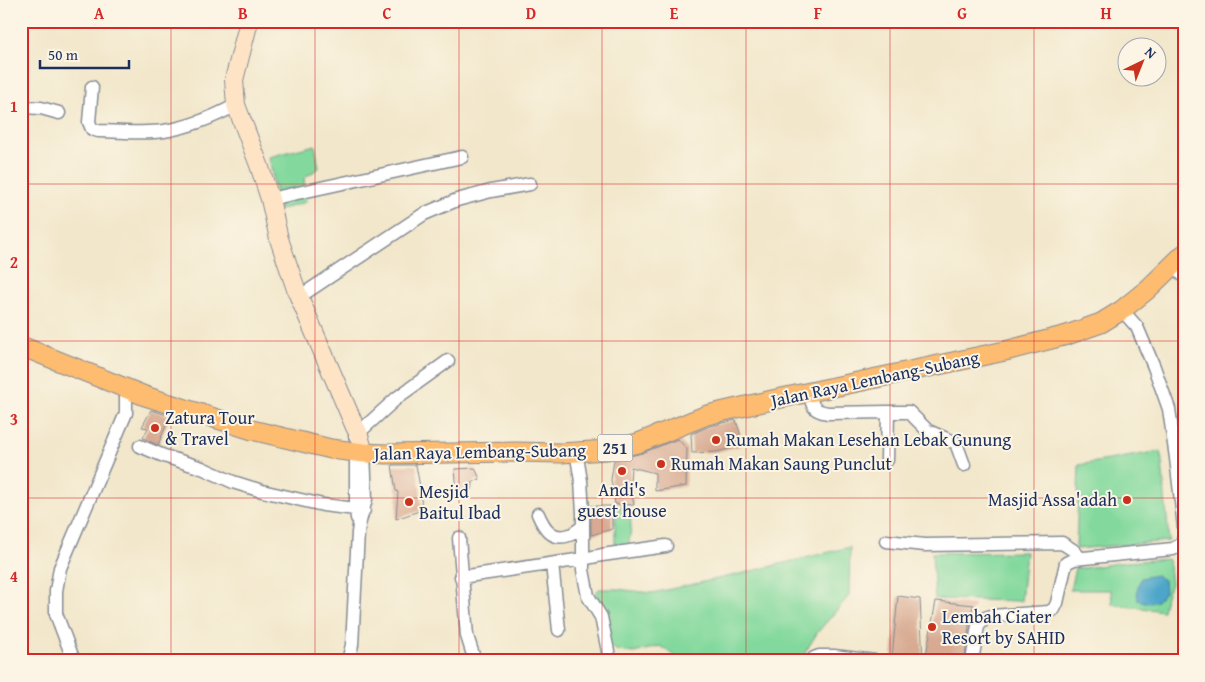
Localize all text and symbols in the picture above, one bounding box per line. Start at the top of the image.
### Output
text: A [94,1,105,25]
text: B [238,1,248,25]
text: C [382,1,392,25]
text: D [526,1,536,25]
text: E [670,1,679,25]
text: F [814,1,822,25]
text: G [957,1,967,25]
text: H [1100,1,1112,25]
scale bar [40,38,129,70]
north arrow [1118,38,1168,88]
text: N [1141,42,1162,63]
text: 50 m [48,44,79,65]
text: 1 [10,94,18,118]
text: 2 [10,250,18,274]
street label: Jalan Raya Lembang-Subang [766,343,982,414]
place label: Zatura Tour & Travel [165,404,255,452]
text: 3 [10,407,18,431]
marker: Zatura Tour & Travel [149,422,161,434]
place label: Rumah Makan Lesehan Lebak Gunung [726,426,1011,453]
road number: 251 [598,434,632,462]
marker: Rumah Makan Lesehan Lebak Gunung [710,434,722,446]
street label: Jalan Raya Lembang-Subang [372,436,586,467]
place label: Rumah Makan Saung Punclut [671,450,892,477]
marker: Rumah Makan Saung Punclut [655,458,667,470]
marker: Andi's guest house [616,465,628,477]
place label: Andi's guest house [577,476,667,524]
place label: Mesjid Baitul Ibad [419,478,501,526]
place label: Masjid Assa'adah [988,486,1117,513]
marker: Masjid Assa'adah [1121,494,1133,506]
marker: Mesjid Baitul Ibad [403,496,415,508]
text: 4 [10,564,18,588]
place label: Lembah Ciater Resort by SAHID [942,603,1065,651]
marker: Lembah Ciater Resort by SAHID [926,621,938,633]

